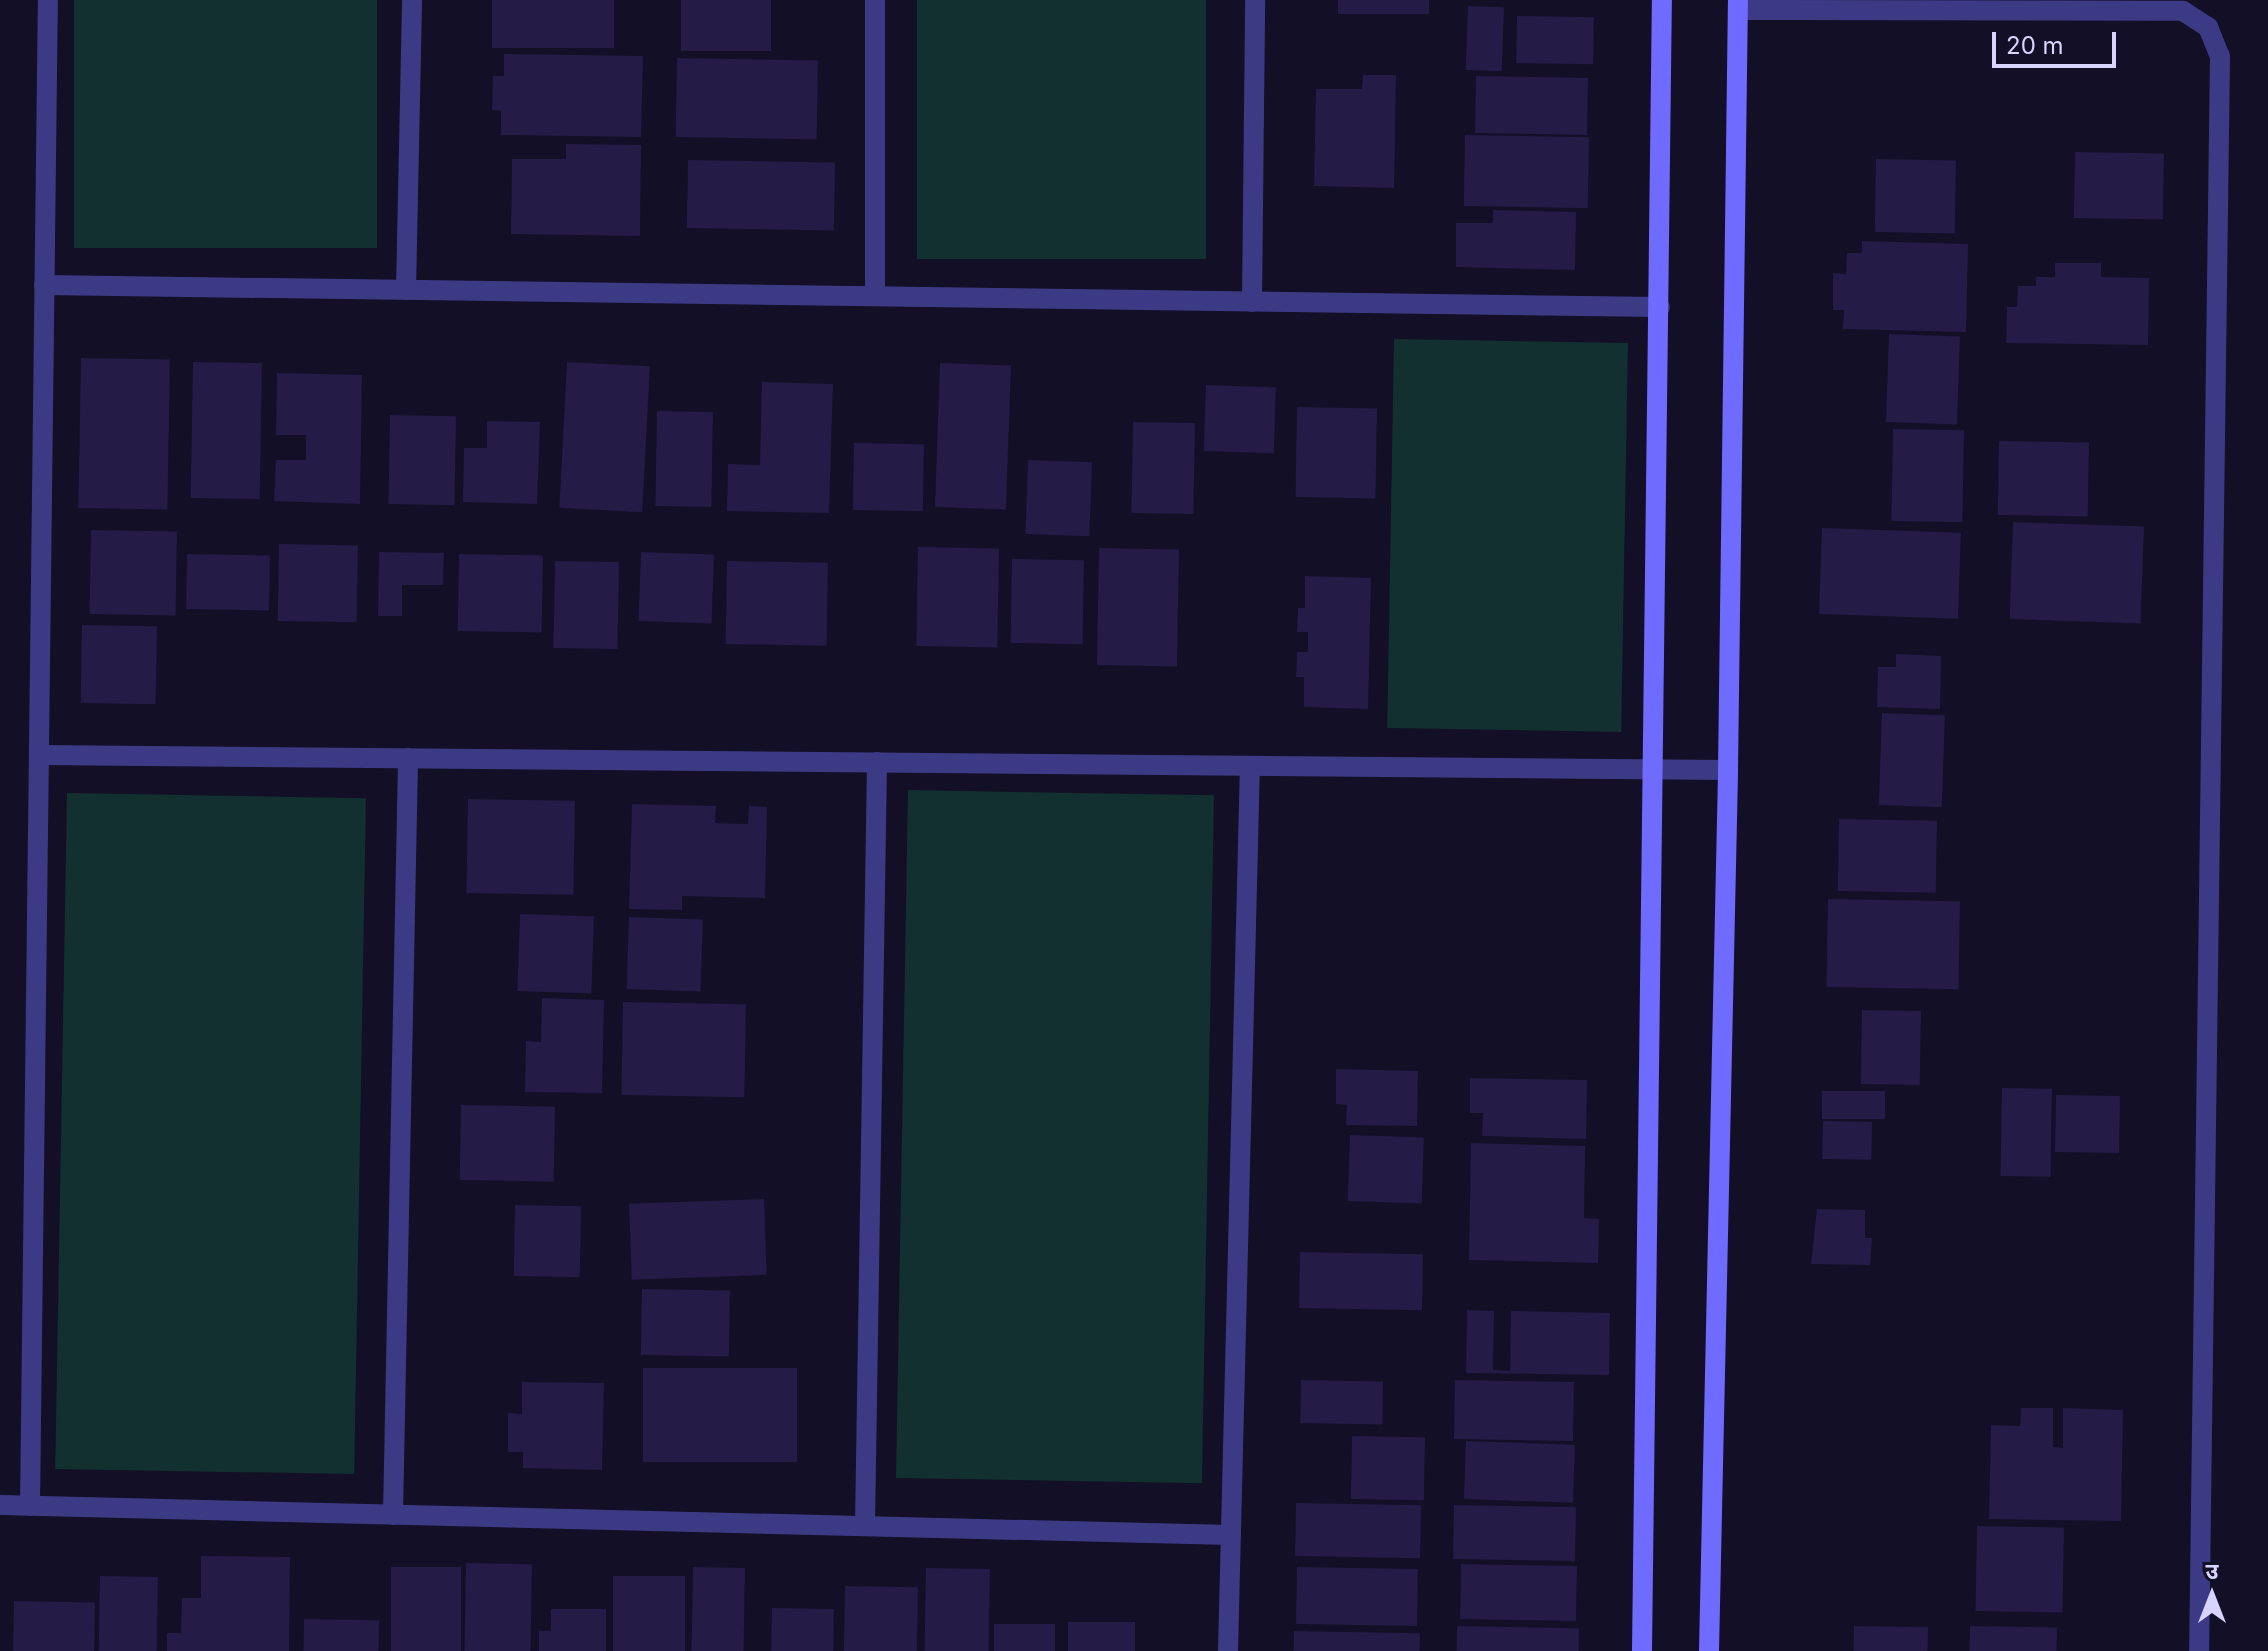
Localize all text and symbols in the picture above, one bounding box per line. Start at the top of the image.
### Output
scale bar [1996,16,2120,66]
text: 20 m [2006,31,2064,60]
north arrow [2172,1555,2252,1635]
text: उ [2206,1558,2218,1584]

